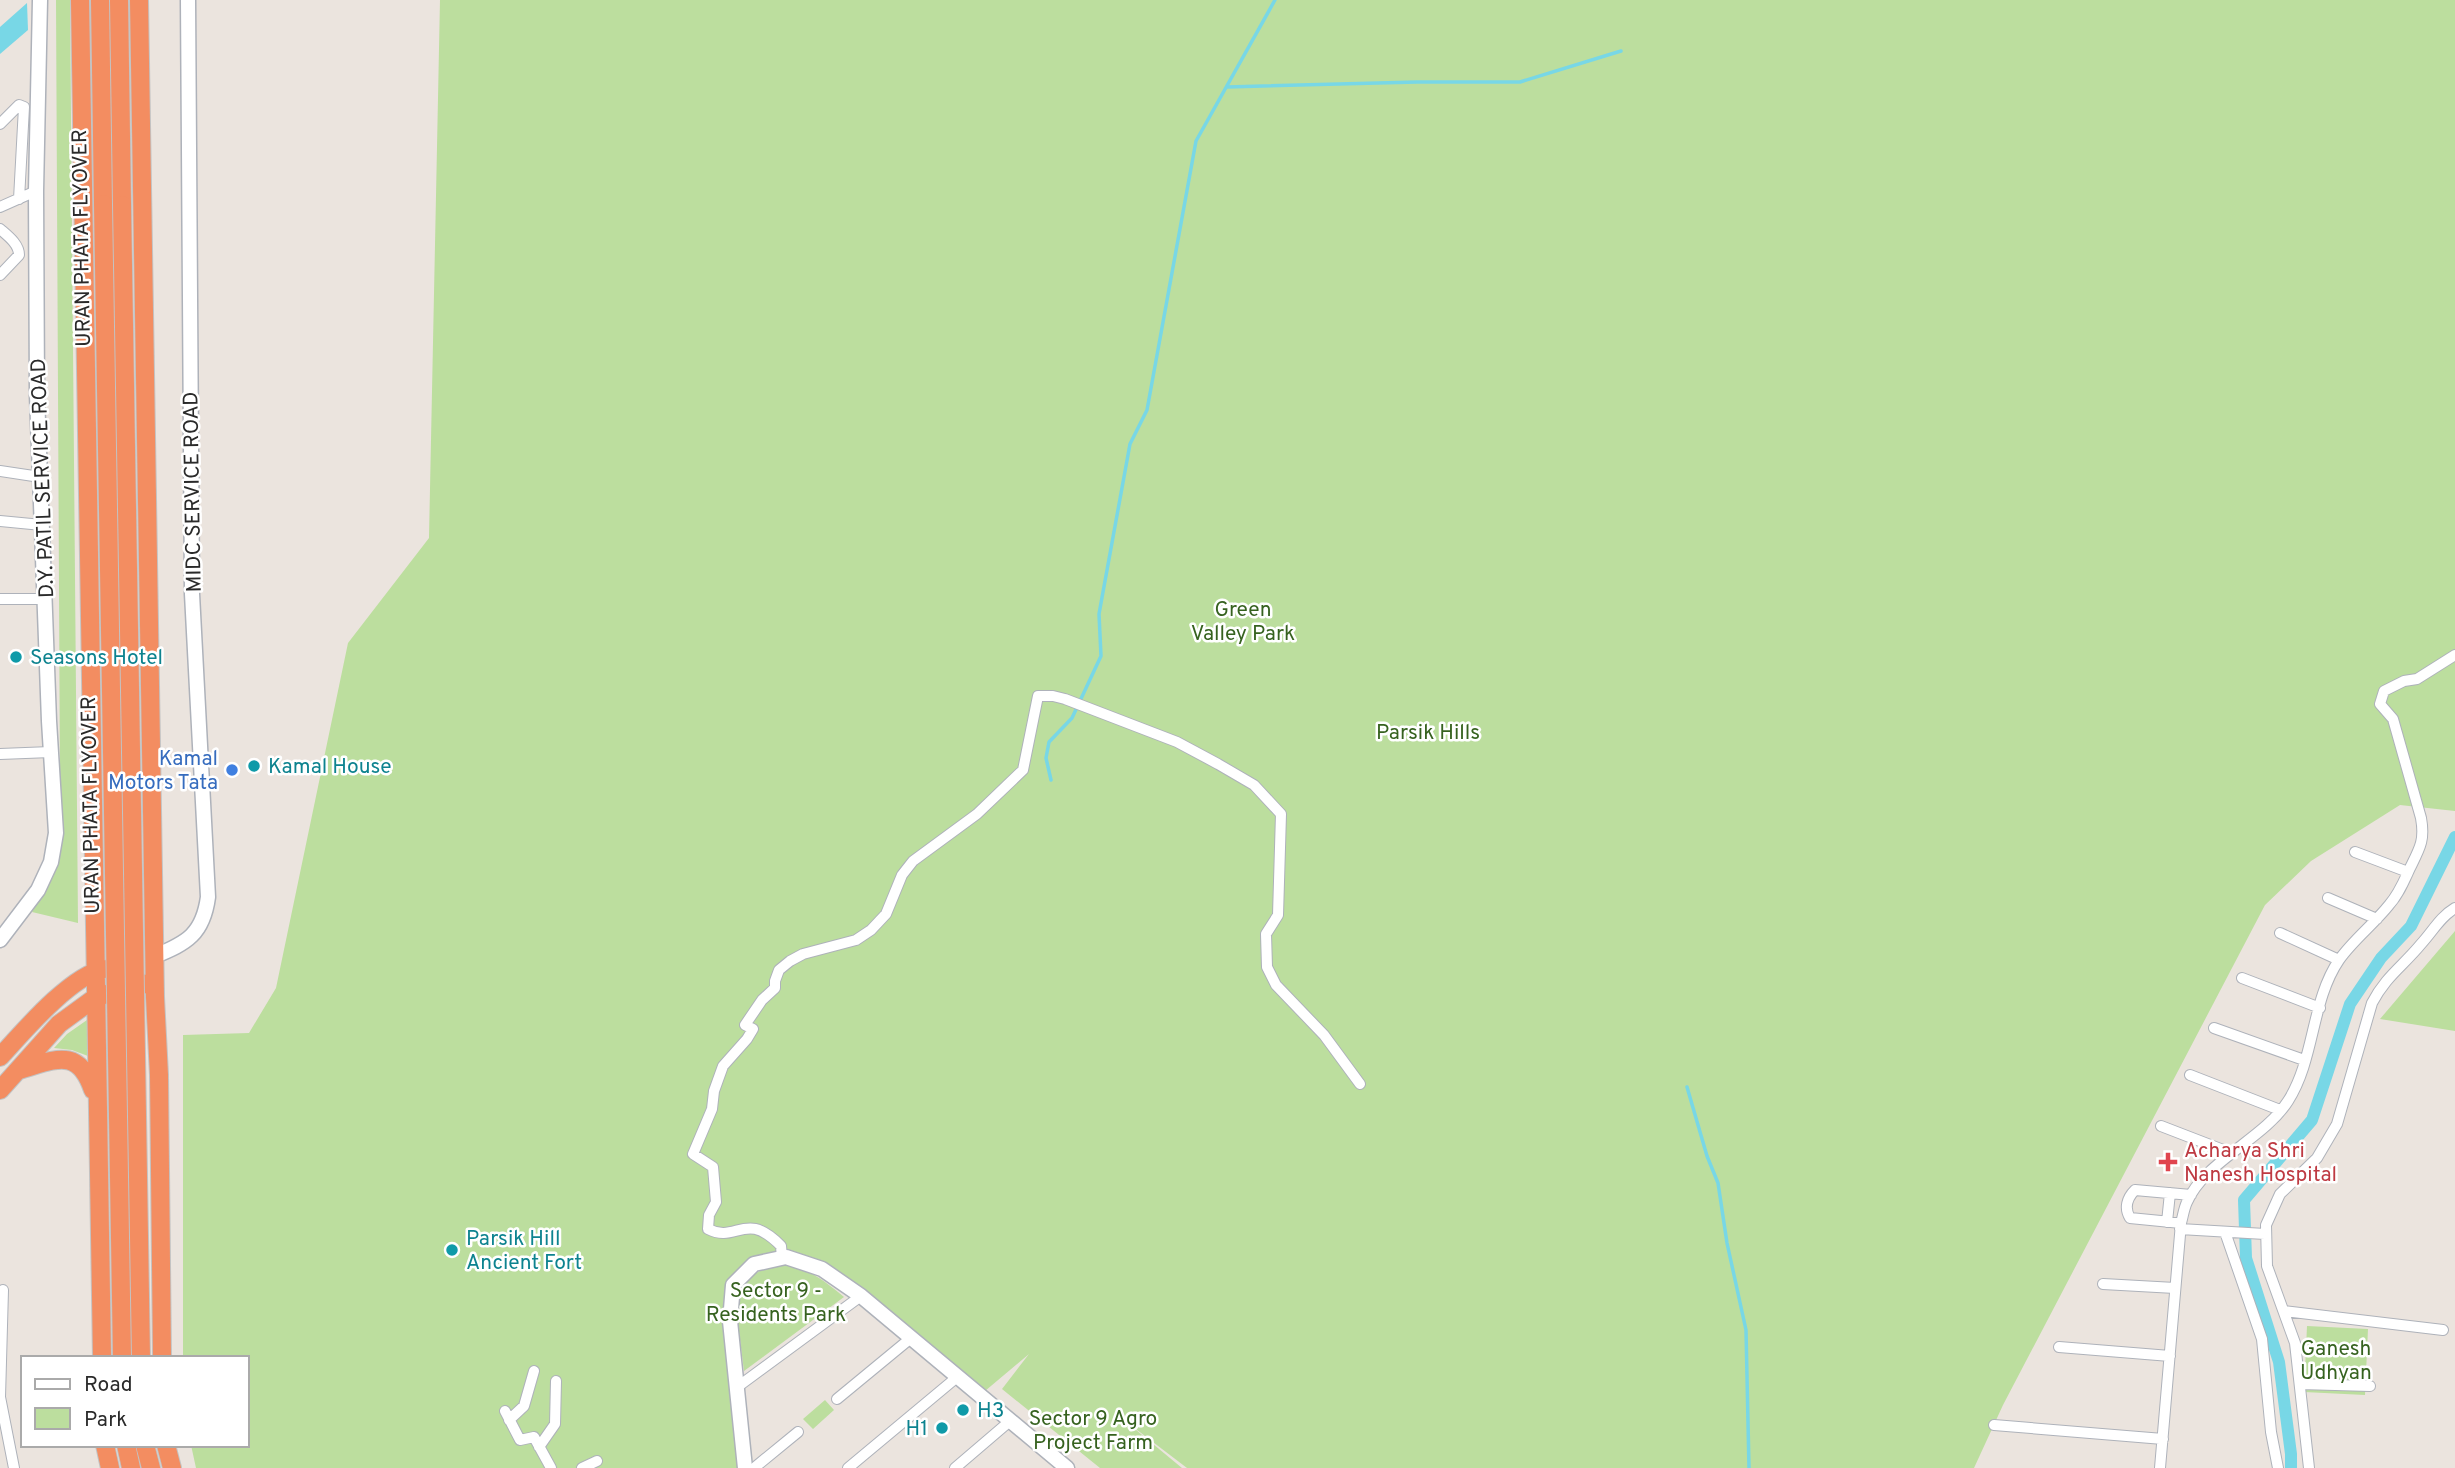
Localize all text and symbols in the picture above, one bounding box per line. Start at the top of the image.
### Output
street label: URAN PHATA FLYOVER [67,129,98,347]
street label: D.Y. PATIL SERVICE ROAD [26,358,61,598]
street label: MIDC SERVICE ROAD [178,391,209,593]
park label: Green Valley Park [1191,597,1295,648]
place label: Seasons Hotel [30,645,163,672]
marker: Seasons Hotel [8,649,24,665]
street label: URAN PHATA FLYOVER [76,696,107,914]
park label: Parsik Hills [1376,720,1480,747]
place label: Kamal Motors Tata [108,746,218,797]
place label: Kamal House [268,754,391,781]
marker: Kamal House [246,758,262,774]
marker: Kamal Motors Tata [224,762,240,778]
place label: Acharya Shri Nanesh Hospital [2184,1138,2337,1189]
marker: Acharya Shri Nanesh Hospital [2158,1152,2178,1172]
place label: Parsik Hill Ancient Fort [466,1226,582,1277]
marker: Parsik Hill Ancient Fort [444,1242,460,1258]
park label: Sector 9 - Residents Park [706,1278,846,1329]
park label: Ganesh Udhyan [2300,1336,2372,1387]
legend [21,1356,248,1447]
text: Road [84,1372,133,1399]
place label: H3 [977,1398,1004,1425]
marker: H3 [955,1402,971,1418]
park label: Sector 9 Agro Project Farm [1029,1406,1157,1457]
text: Park [84,1407,127,1434]
place label: H1 [905,1416,928,1443]
marker: H1 [934,1420,950,1436]

